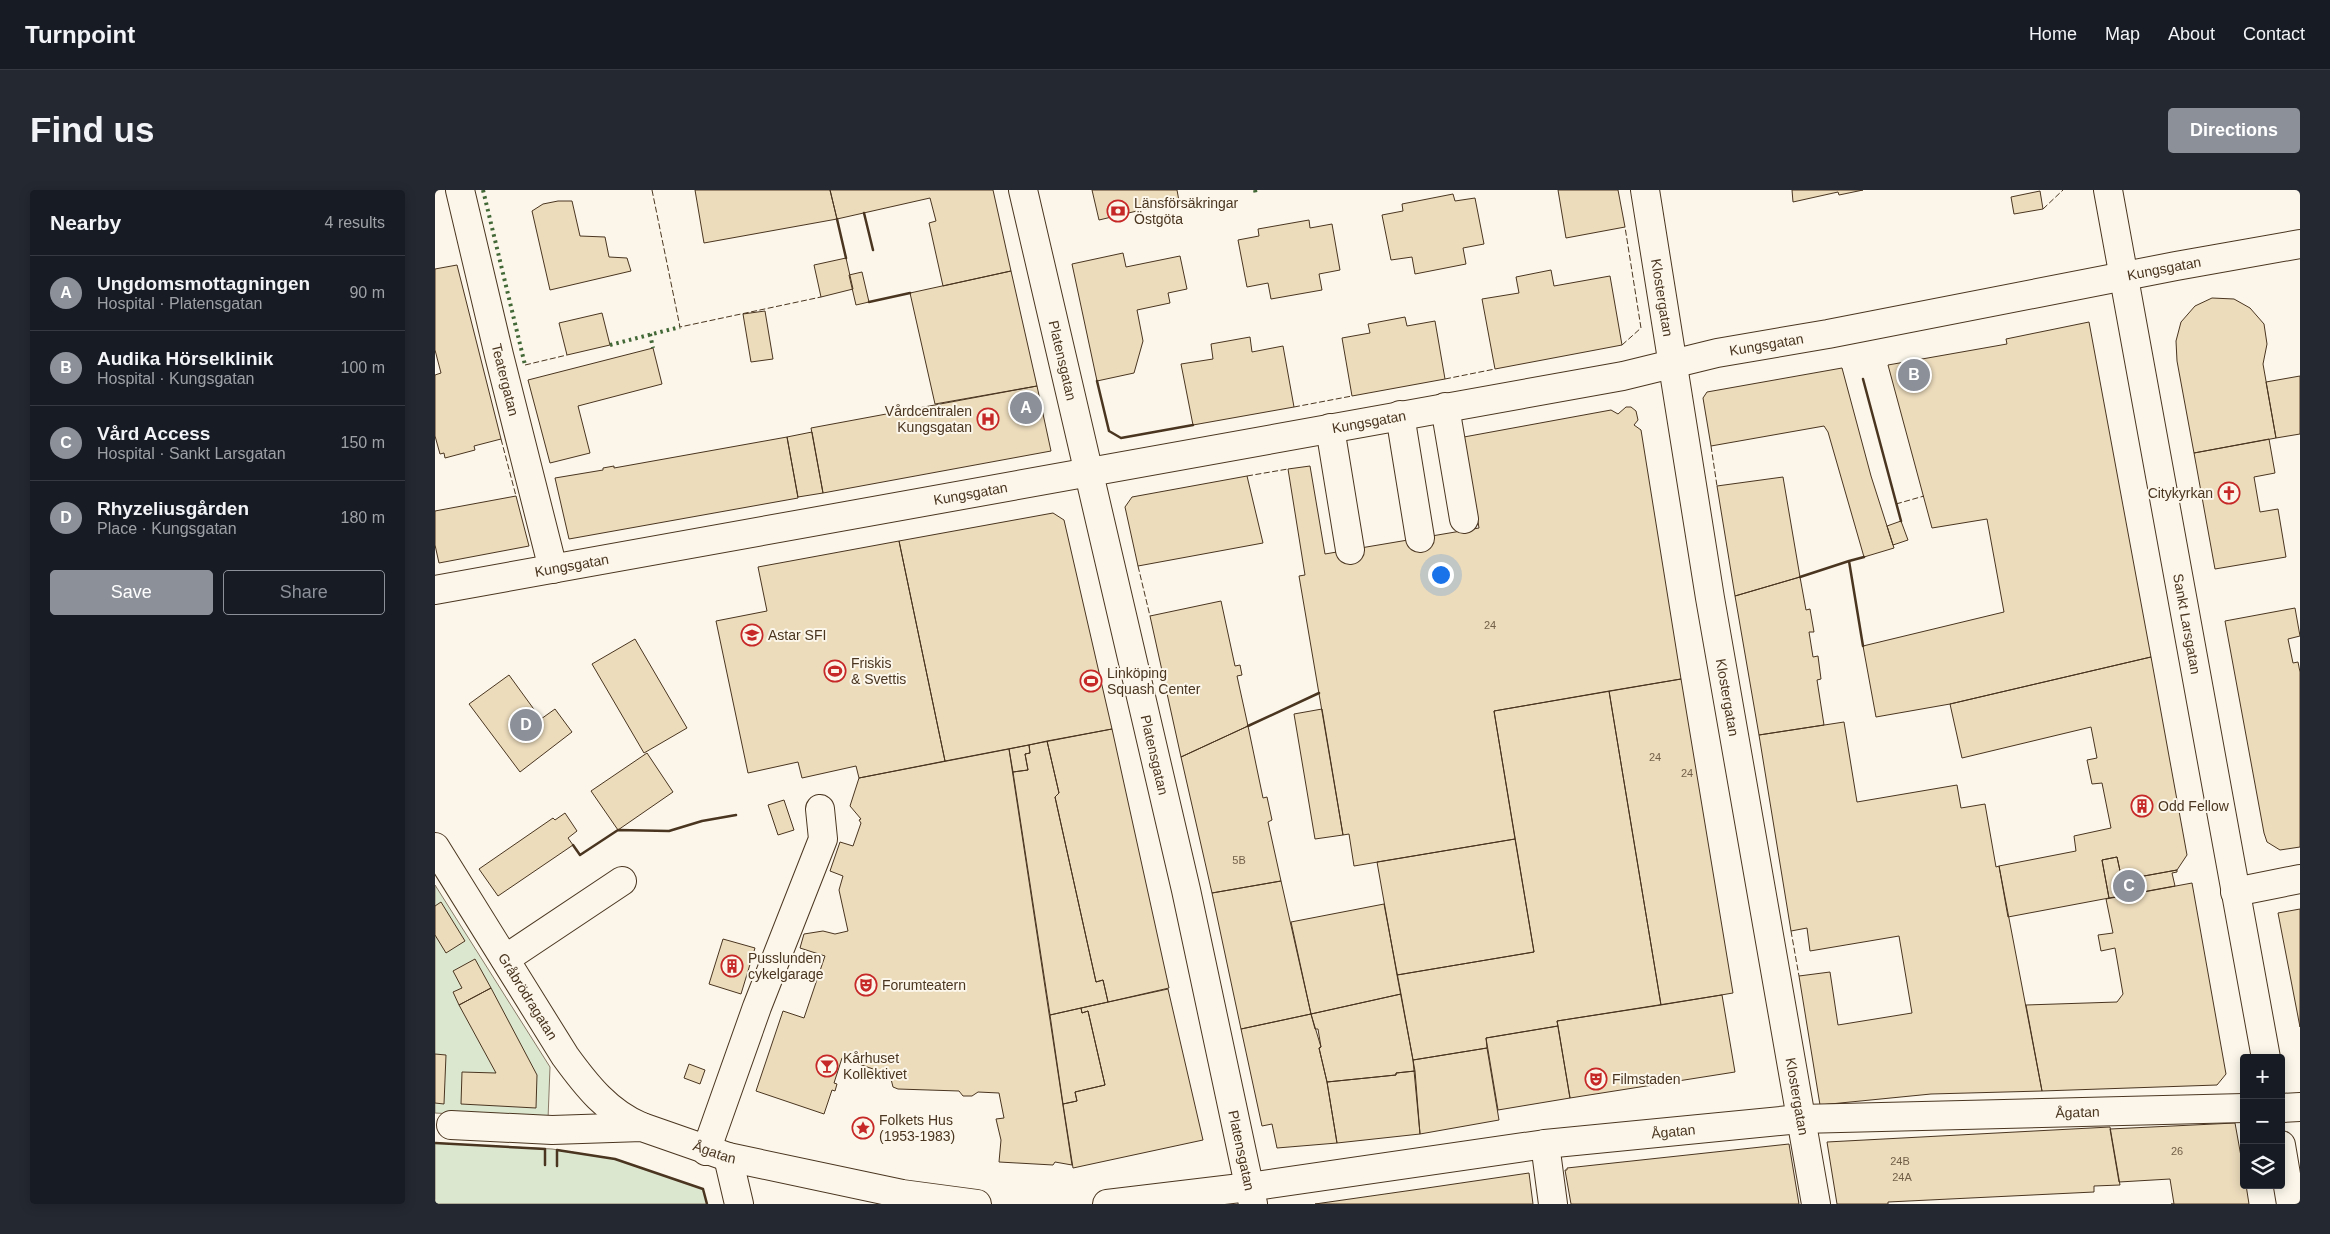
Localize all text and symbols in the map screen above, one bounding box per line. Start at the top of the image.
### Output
text: Turnpoint [25,21,135,48]
text: Home [2029,24,2077,44]
text: Map [2105,24,2140,44]
text: About [2168,24,2215,44]
text: Contact [2243,24,2305,44]
button: Directions [2168,108,2300,153]
text: Find us [30,110,154,149]
place label: Länsförsäkringar Östgöta [1134,195,1239,227]
bank icon: Länsförsäkringar Östgöta [1106,199,1130,223]
text: Nearby [50,211,121,234]
text: 4 results [325,214,385,231]
street label: Kungsgatan [2126,254,2202,283]
street label: Klostergatan [1648,258,1676,338]
text: Ungdomsmottagningen [97,273,310,294]
text: A [60,284,72,301]
text: 90 m [349,284,385,301]
text: Hospital · Platensgatan [97,295,262,312]
street label: Platensgatan [1046,319,1080,402]
street label: Kungsgatan [1728,330,1805,359]
street label: Teatergatan [489,342,522,418]
text: Audika Hörselklinik [97,348,273,369]
pin: B [1898,356,1930,394]
text: B [60,359,72,376]
text: 100 m [341,359,385,376]
text: Hospital · Kungsgatan [97,370,254,387]
pin: A [1010,389,1042,427]
place label: Vårdcentralen Kungsgatan [885,403,972,435]
hospital icon: Vårdcentralen Kungsgatan [976,407,1000,431]
street label: Kungsgatan [1331,407,1407,436]
text: Vård Access [97,423,210,444]
text: C [60,434,72,451]
text: 150 m [341,434,385,451]
text: Hospital · Sankt Larsgatan [97,445,286,462]
street label: Kungsgatan [932,479,1009,508]
church icon: Citykyrkan [2217,481,2241,505]
place label: Citykyrkan [2148,485,2213,501]
text: Rhyzeliusgården [97,498,249,519]
text: D [60,509,72,526]
text: 180 m [341,509,385,526]
text: Place · Kungsgatan [97,520,237,537]
street label: Kungsgatan [534,551,610,580]
your location [1428,562,1454,588]
button: Save [50,570,213,615]
button: Share [223,570,385,615]
street label: Sankt Larsgatan [2170,572,2204,676]
house number: 24 [1484,619,1496,631]
school or university icon: Astar SFI [740,623,764,647]
place label: Astar SFI [768,627,826,643]
place label: Friskis & Svettis [851,655,906,687]
street label: Klostergatan [1713,657,1742,737]
sports icon: Friskis & Svettis [823,659,847,683]
place label: Linköping Squash Center [1107,665,1201,697]
sports icon: Linköping Squash Center [1079,669,1103,693]
pin: D [510,706,542,744]
street label: Platensgatan [1137,713,1172,797]
house number: 24 [1649,751,1661,763]
house number: 24 [1681,767,1693,779]
building icon: Odd Fellow [2130,794,2154,818]
place label: Odd Fellow [2158,798,2230,814]
house number: 5B [1232,854,1246,866]
pin: C [2113,867,2145,905]
street label: Gråbrödragatan [495,950,561,1043]
place label: Pusslunden cykelgarage [748,950,824,982]
building icon: Pusslunden cykelgarage [720,954,744,978]
theatre icon: Forumteatern [854,973,878,997]
place label: Forumteatern [882,977,966,993]
place label: Kårhuset Kollektivet [843,1050,907,1082]
bar icon: Kårhuset Kollektivet [815,1054,839,1078]
map controls [2240,1054,2285,1189]
button: + [2240,1054,2285,1099]
street label: Klostergatan [1782,1056,1812,1136]
theatre icon: Filmstaden [1584,1067,1608,1091]
place label: Filmstaden [1612,1071,1680,1087]
button: − [2240,1099,2285,1144]
street label: Ågatan [2055,1104,2100,1121]
street label: Platensgatan [1225,1109,1258,1192]
place label: Folkets Hus (1953-1983) [879,1112,955,1144]
place icon: Folkets Hus (1953-1983) [851,1116,875,1140]
street label: Ågatan [1650,1121,1696,1142]
street label: Ågatan [691,1137,737,1166]
button: layers [2240,1144,2285,1189]
house number: 26 [2171,1145,2183,1157]
house number: 24B [1890,1155,1910,1167]
house number: 24A [1892,1171,1912,1183]

